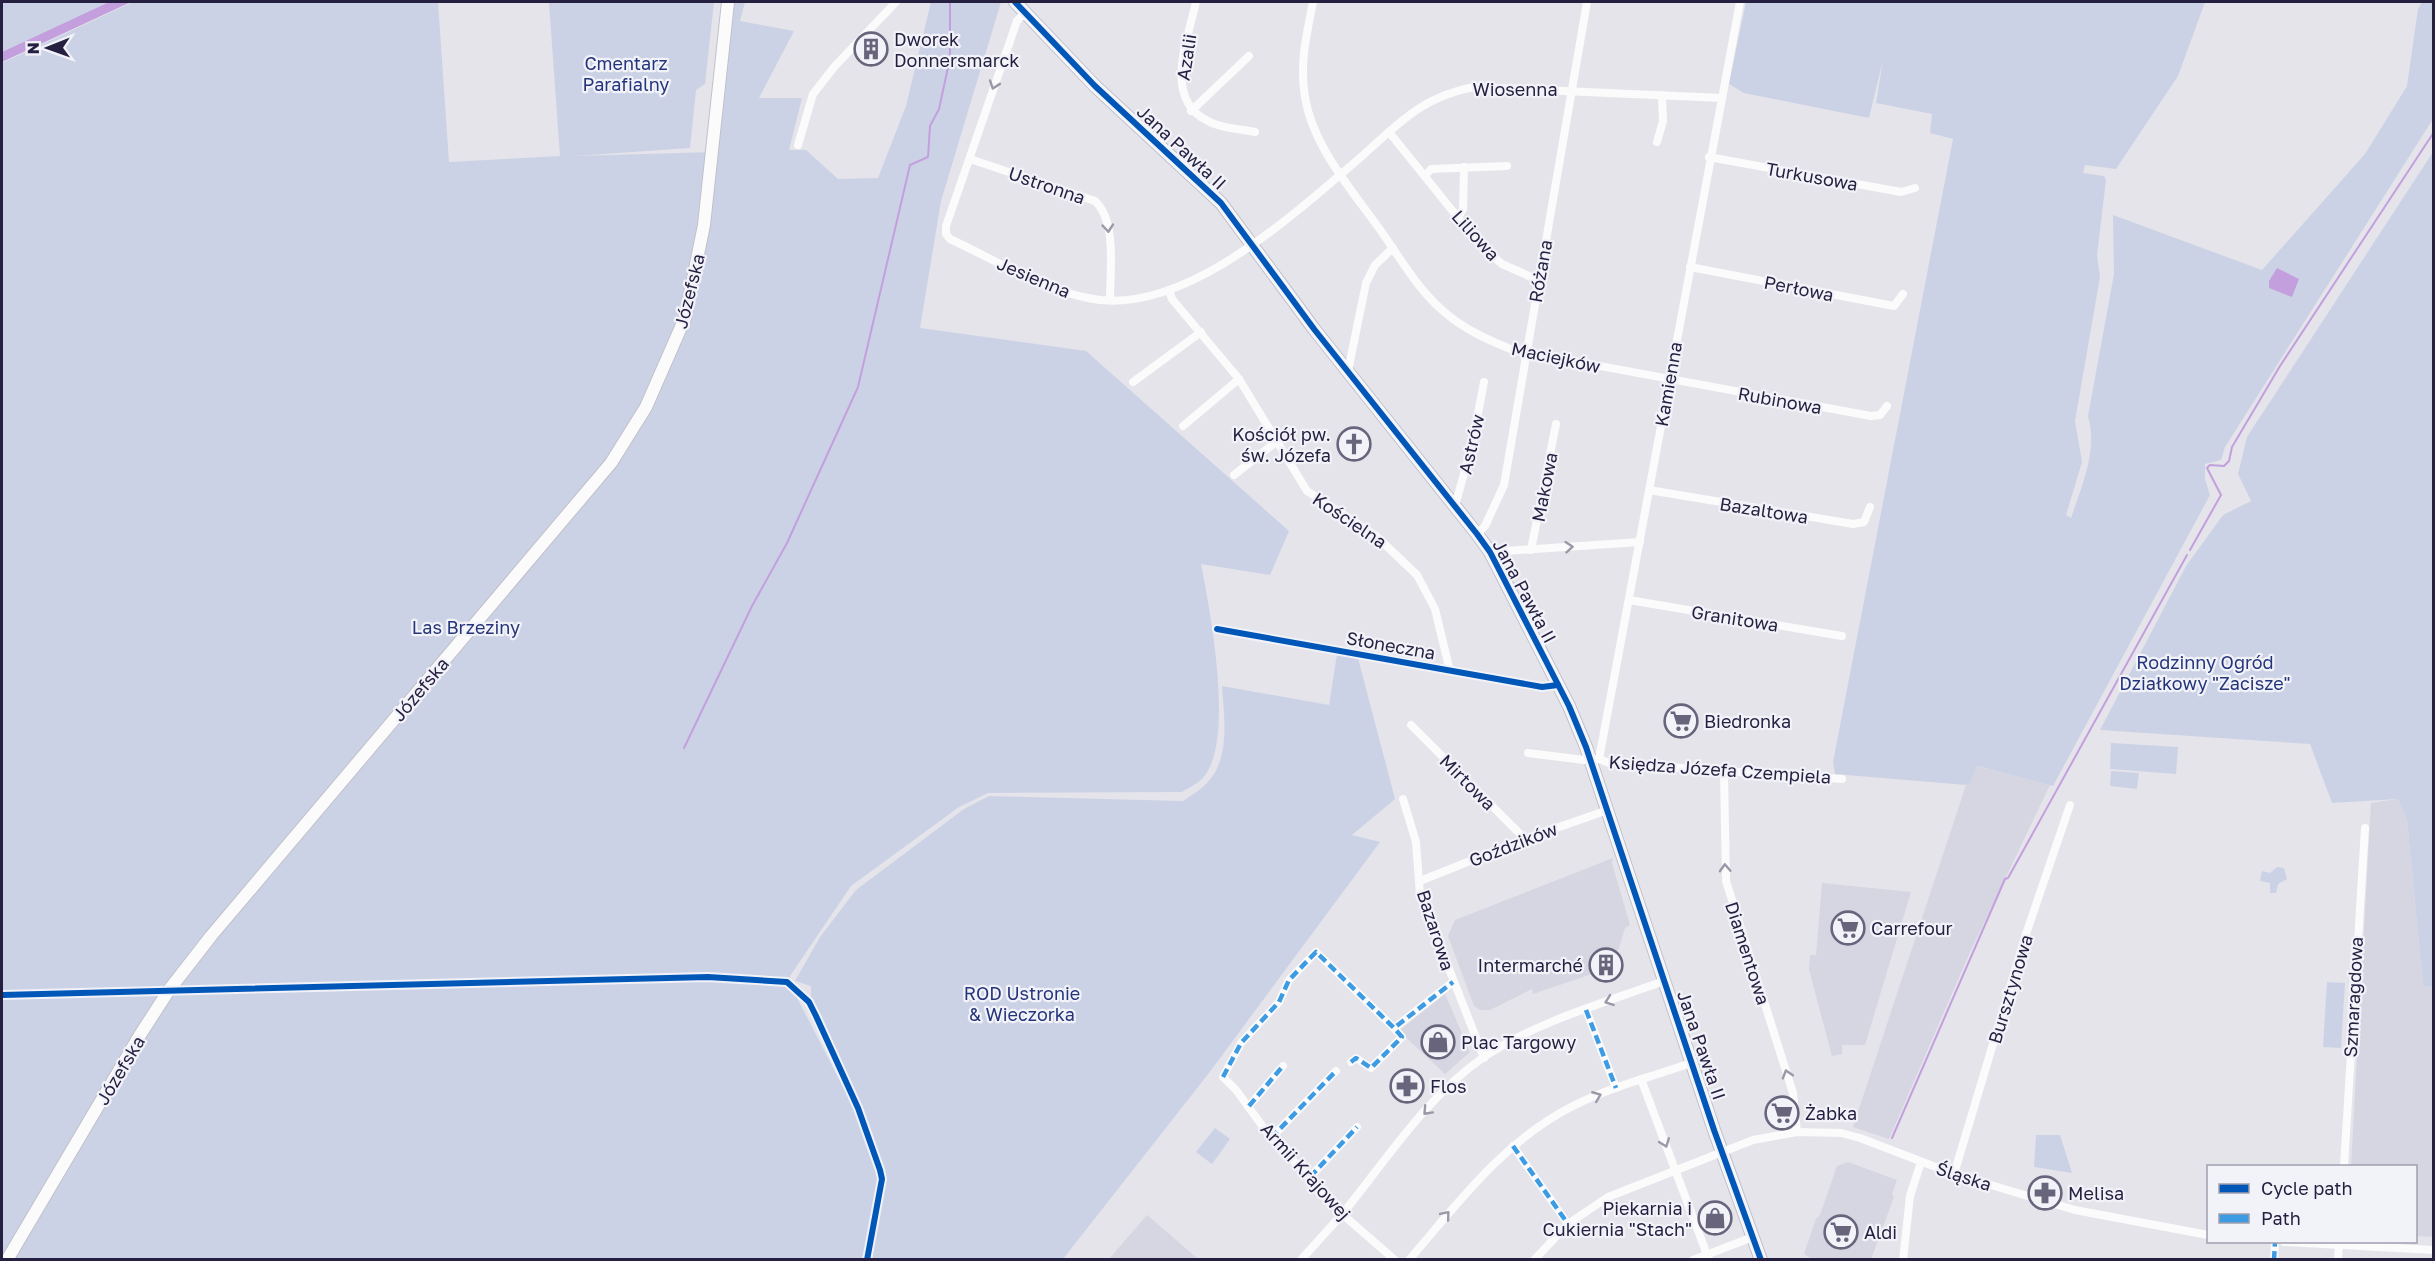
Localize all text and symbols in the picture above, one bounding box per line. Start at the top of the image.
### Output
north arrow [18,18,78,78]
place label: Dworek Donnersmarck [894,28,1019,71]
building icon: Dworek Donnersmarck [853,31,889,67]
street label: Azalii [1171,32,1201,82]
text: N [23,42,43,55]
park label: Cmentarz Parafialny [583,52,669,95]
street label: Wiosenna [1472,78,1558,100]
one-way arrow [989,79,1002,90]
street label: Jana Pawła II [1133,100,1231,194]
street label: Turkusowa [1764,157,1860,195]
street label: Ustronna [1006,162,1088,208]
street label: Liliowa [1448,205,1504,265]
one-way arrow [1101,223,1114,233]
street label: Różana [1524,238,1556,304]
street label: Józefska [669,251,709,331]
street label: Jesienna [994,252,1074,302]
street label: Perłowa [1762,270,1836,306]
street label: Maciejków [1509,337,1603,377]
street label: Kamienna [1650,340,1686,428]
street label: Rubinowa [1736,382,1824,418]
street label: Astrów [1453,412,1489,476]
place label: Kościół pw. św. Józefa [1232,423,1331,466]
church icon: Kościół pw. św. Józefa [1336,426,1372,462]
street label: Makowa [1526,450,1562,524]
street label: Kościelna [1309,487,1391,553]
street label: Bazaltowa [1718,492,1810,528]
street label: Jana Pawła II [1488,535,1562,647]
one-way arrow [1565,540,1574,553]
street label: Granitowa [1690,600,1780,636]
park label: Las Brzeziny [412,616,520,638]
street label: Słoneczna [1345,626,1437,664]
park label: Rodzinny Ogród Działkowy "Zacisze" [2119,651,2291,694]
street label: Józefska [387,653,453,725]
supermarket icon: Biedronka [1663,703,1699,739]
place label: Biedronka [1704,710,1791,732]
street label: Mirtowa [1436,750,1500,814]
street label: Księdza Józefa Czempiela [1608,750,1832,788]
street label: Goździków [1466,817,1561,871]
one-way arrow [1718,863,1731,872]
street label: Bazarowa [1413,887,1459,973]
street label: Diamentowa [1721,899,1775,1007]
supermarket icon: Carrefour [1830,910,1866,946]
place label: Carrefour [1871,917,1953,939]
street label: Bursztynowa [1983,932,2037,1046]
street label: Szmaragdowa [2339,936,2367,1058]
building icon: Intermarché [1588,947,1624,983]
place label: Intermarché [1478,954,1583,976]
park label: ROD Ustronie & Wieczorka [964,982,1080,1025]
street label: Jana Pawła II [1673,987,1731,1103]
one-way arrow [1604,994,1615,1006]
shop icon: Plac Targowy [1420,1024,1456,1060]
place label: Plac Targowy [1461,1031,1576,1053]
street label: Józefska [91,1032,149,1108]
pharmacy icon: Flos [1389,1068,1425,1104]
one-way arrow [1782,1069,1794,1080]
place label: Flos [1430,1075,1467,1097]
one-way arrow [1591,1091,1602,1103]
supermarket icon: Żabka [1764,1095,1800,1131]
place label: Żabka [1805,1102,1857,1124]
one-way arrow [1423,1104,1434,1115]
street label: Armii Krajowej [1256,1118,1356,1224]
one-way arrow [1658,1138,1671,1148]
street label: Śląska [1933,1157,1995,1195]
legend [2207,1165,2417,1243]
pharmacy icon: Melisa [2027,1175,2063,1211]
text: Cycle path [2261,1177,2353,1199]
place label: Melisa [2068,1182,2124,1204]
place label: Piekarnia i Cukiernia "Stach" [1543,1197,1692,1240]
shop icon: Piekarnia i Cukiernia "Stach" [1697,1200,1733,1236]
text: Path [2261,1207,2301,1229]
one-way arrow [1439,1211,1450,1222]
supermarket icon: Aldi [1823,1214,1859,1250]
place label: Aldi [1864,1221,1897,1243]

